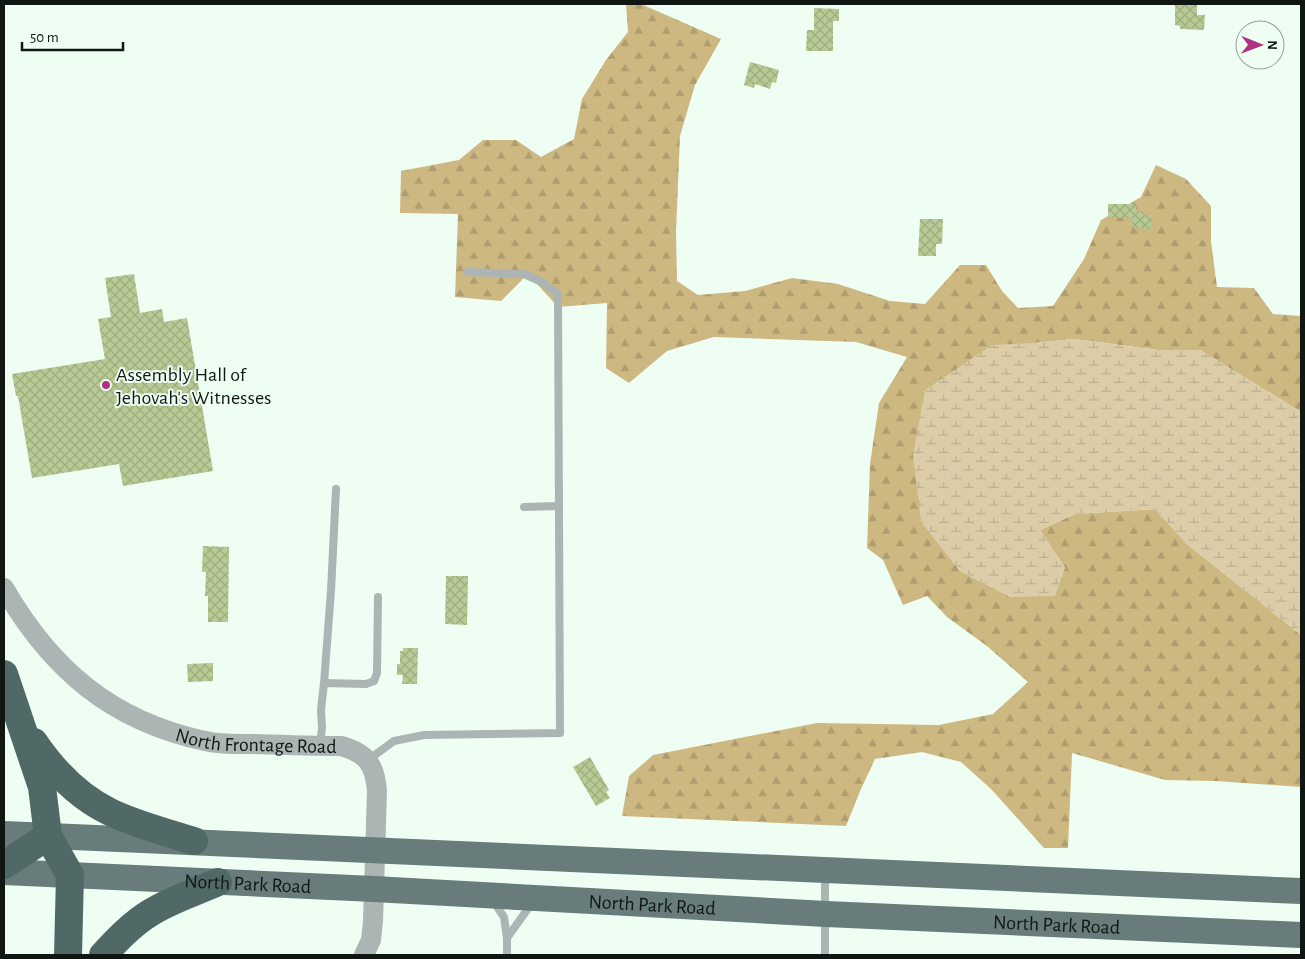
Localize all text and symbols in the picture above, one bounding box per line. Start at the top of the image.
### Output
scale bar [22,20,124,52]
north arrow [1235,20,1285,70]
text: 50 m [30,30,59,45]
text: N [1265,40,1279,50]
place label: Assembly Hall of Jehovah's Witnesses [116,365,272,408]
marker: Assembly Hall of Jehovah's Witnesses [100,379,112,391]
street label: North Frontage Road [173,725,337,757]
street label: North Park Road [184,871,312,897]
street label: North Park Road [588,892,716,919]
street label: North Park Road [993,912,1121,938]

